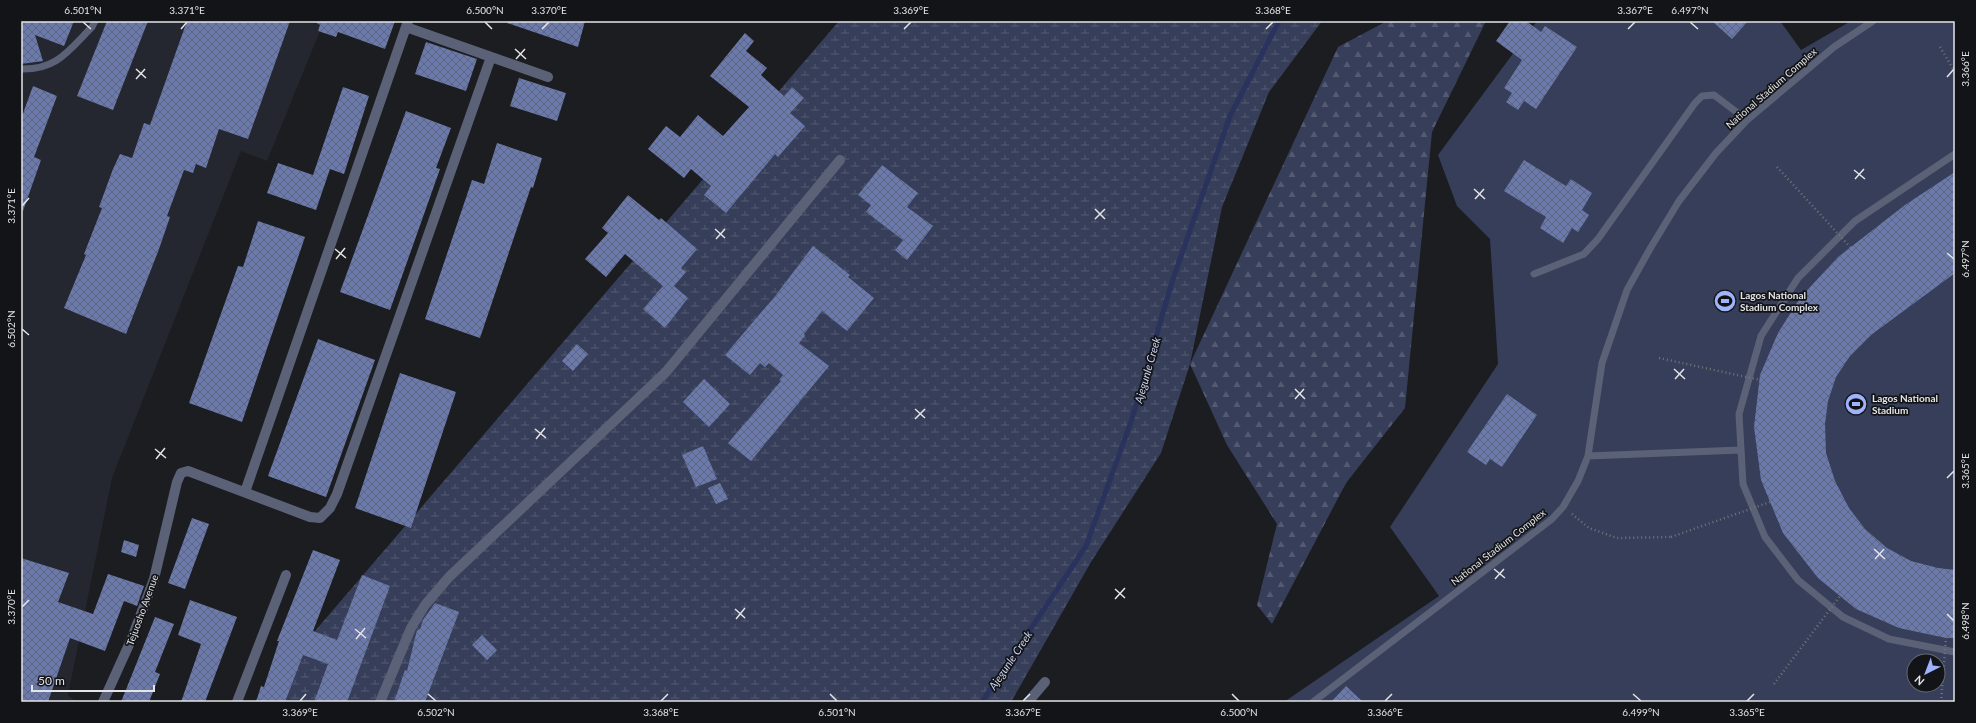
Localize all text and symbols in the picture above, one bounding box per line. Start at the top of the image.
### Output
text: 6.501°N [64,4,102,16]
text: 3.371°E [169,4,205,16]
text: 6.500°N [466,4,504,16]
text: 3.370°E [531,4,567,16]
text: 3.369°E [893,4,929,16]
text: 3.368°E [1255,4,1291,16]
text: 3.367°E [1617,4,1653,16]
text: 6.497°N [1671,4,1709,16]
street label: National Stadium Complex [1723,45,1819,131]
text: 3.366°E [1959,51,1971,87]
text: 3.371°E [5,188,17,224]
text: 6.497°N [1959,240,1971,278]
sports icon: Lagos National Stadium Complex [1712,288,1738,314]
place label: Lagos National Stadium Complex [1740,289,1819,313]
text: 6.502°N [5,310,17,348]
water label: Ajegunle Creek [1131,335,1163,405]
sports icon: Lagos National Stadium [1843,391,1869,417]
place label: Lagos National Stadium [1872,392,1938,416]
text: 3.365°E [1959,453,1971,489]
street label: National Stadium Complex [1448,506,1548,588]
street label: Tejuosho Avenue [124,573,160,647]
text: 3.370°E [5,589,17,625]
text: 6.498°N [1959,602,1971,640]
water label: Ajegunle Creek [985,627,1035,693]
north arrow [1906,653,1946,693]
scale bar [32,667,154,693]
text: 50 m [38,673,65,688]
text: N [1911,673,1926,688]
text: 3.369°E [282,706,318,718]
text: 6.502°N [417,706,455,718]
text: 3.368°E [643,706,679,718]
text: 6.501°N [818,706,856,718]
text: 3.367°E [1005,706,1041,718]
text: 6.500°N [1220,706,1258,718]
text: 3.366°E [1367,706,1403,718]
text: 6.499°N [1622,706,1660,718]
text: 3.365°E [1729,706,1765,718]

